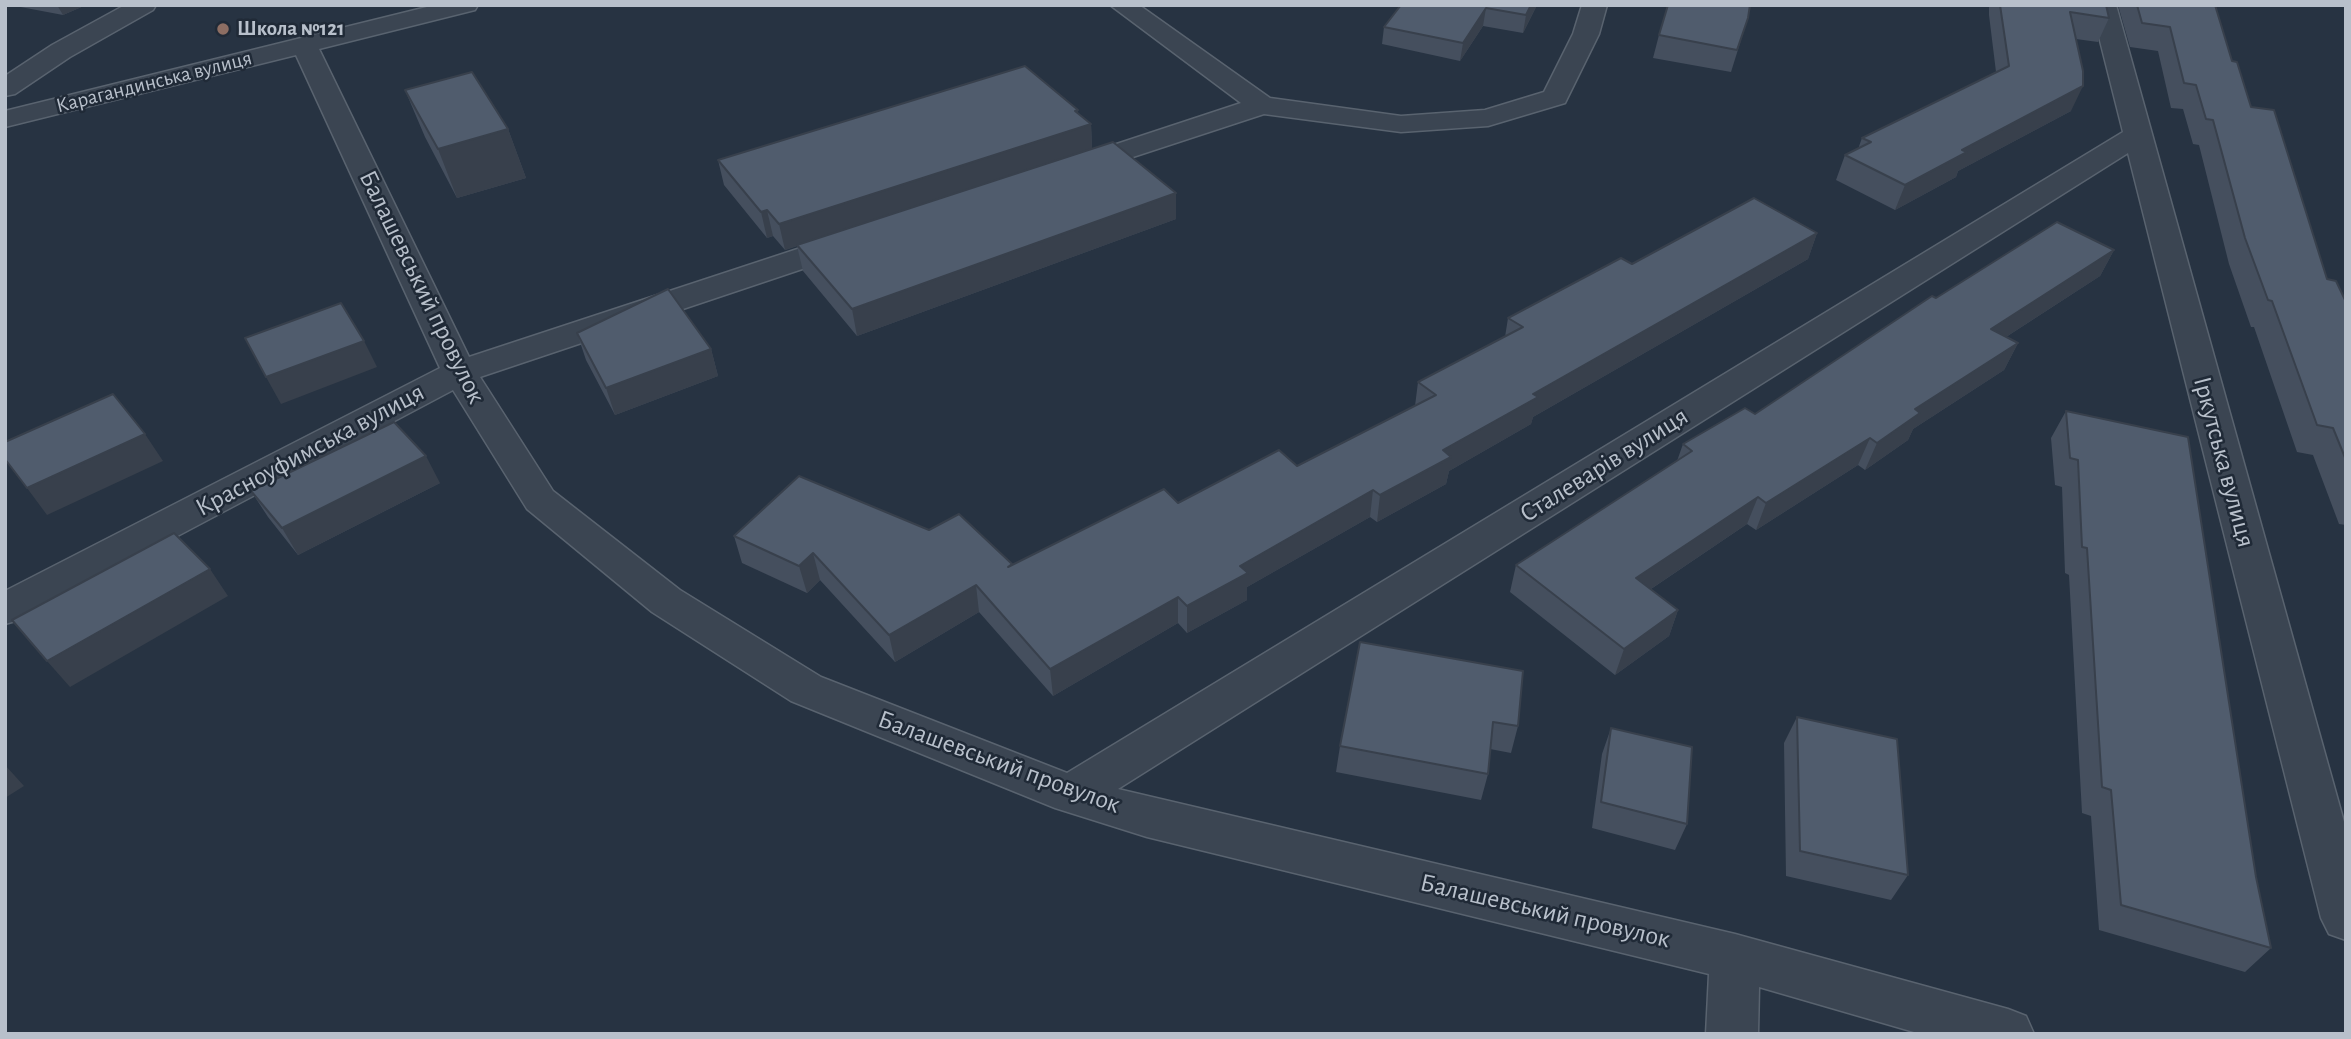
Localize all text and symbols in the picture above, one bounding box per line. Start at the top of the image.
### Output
place label: Школа №121 [237,16,345,42]
marker: Школа №121 [215,21,231,37]
street label: Карагандинська вулиця [53,45,255,119]
street label: Балашевський провулок [352,165,492,409]
street label: Іркутська вулиця [2186,373,2262,551]
street label: Красноуфимська вулиця [190,376,430,524]
street label: Сталеварів вулиця [1514,401,1694,529]
street label: Балашевський провулок [874,704,1124,820]
street label: Балашевський провулок [1417,867,1673,955]

